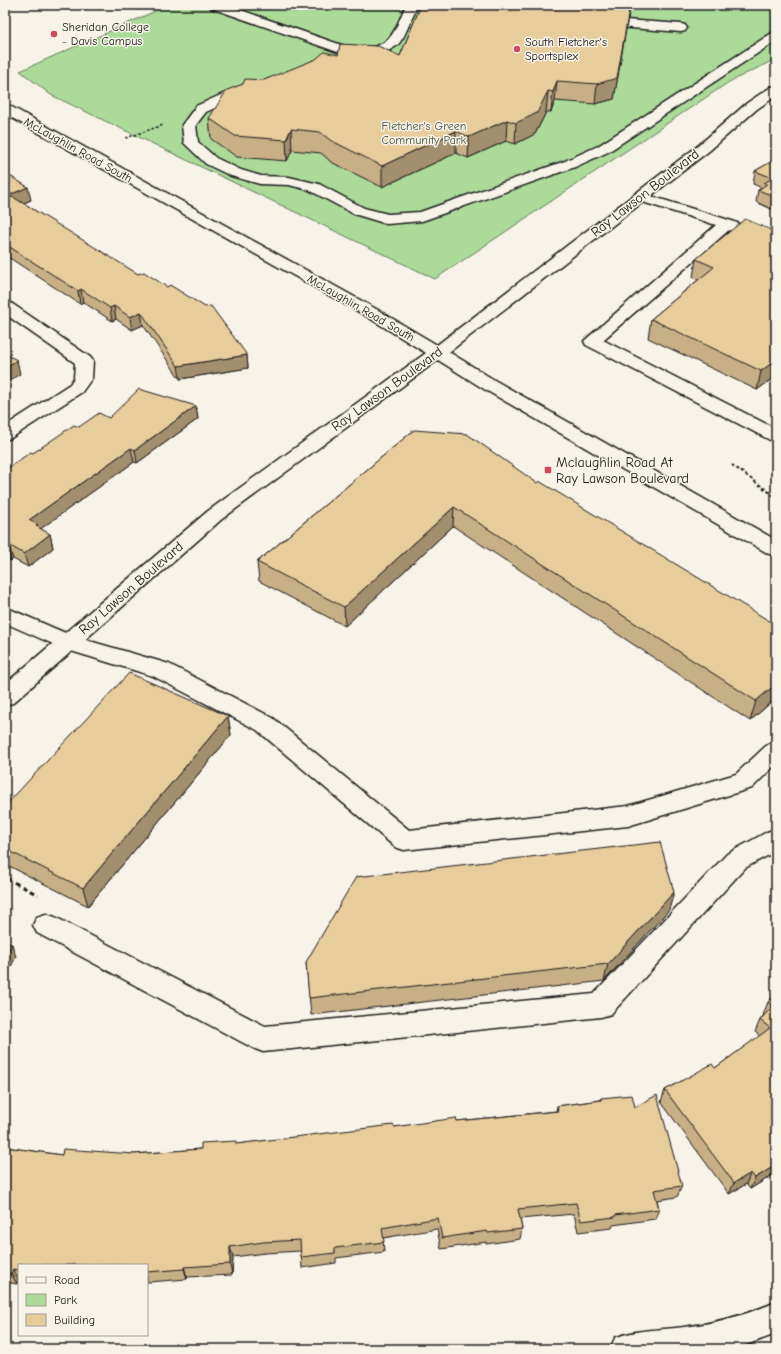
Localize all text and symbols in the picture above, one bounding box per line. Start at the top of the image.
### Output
place label: Sheridan College - Davis Campus [62,20,149,48]
marker: Sheridan College - Davis Campus [49,29,59,39]
place label: South Fletcher's Sportsplex [525,35,607,63]
marker: South Fletcher's Sportsplex [512,44,522,54]
street label: McLaughlin Road South [21,114,135,186]
park label: Fletcher's Green Community Park [382,119,467,147]
street label: Ray Lawson Boulevard [587,145,703,241]
street label: McLaughlin Road South [305,272,417,344]
street label: Ray Lawson Boulevard [328,343,446,435]
place label: Mclaughlin Road At Ray Lawson Boulevard [556,454,689,487]
marker: Mclaughlin Road At Ray Lawson Boulevard [543,465,553,475]
street label: Ray Lawson Boulevard [75,538,187,638]
legend [18,1264,148,1336]
text: Road [54,1273,80,1287]
text: Park [54,1293,77,1307]
text: Building [54,1313,95,1327]

